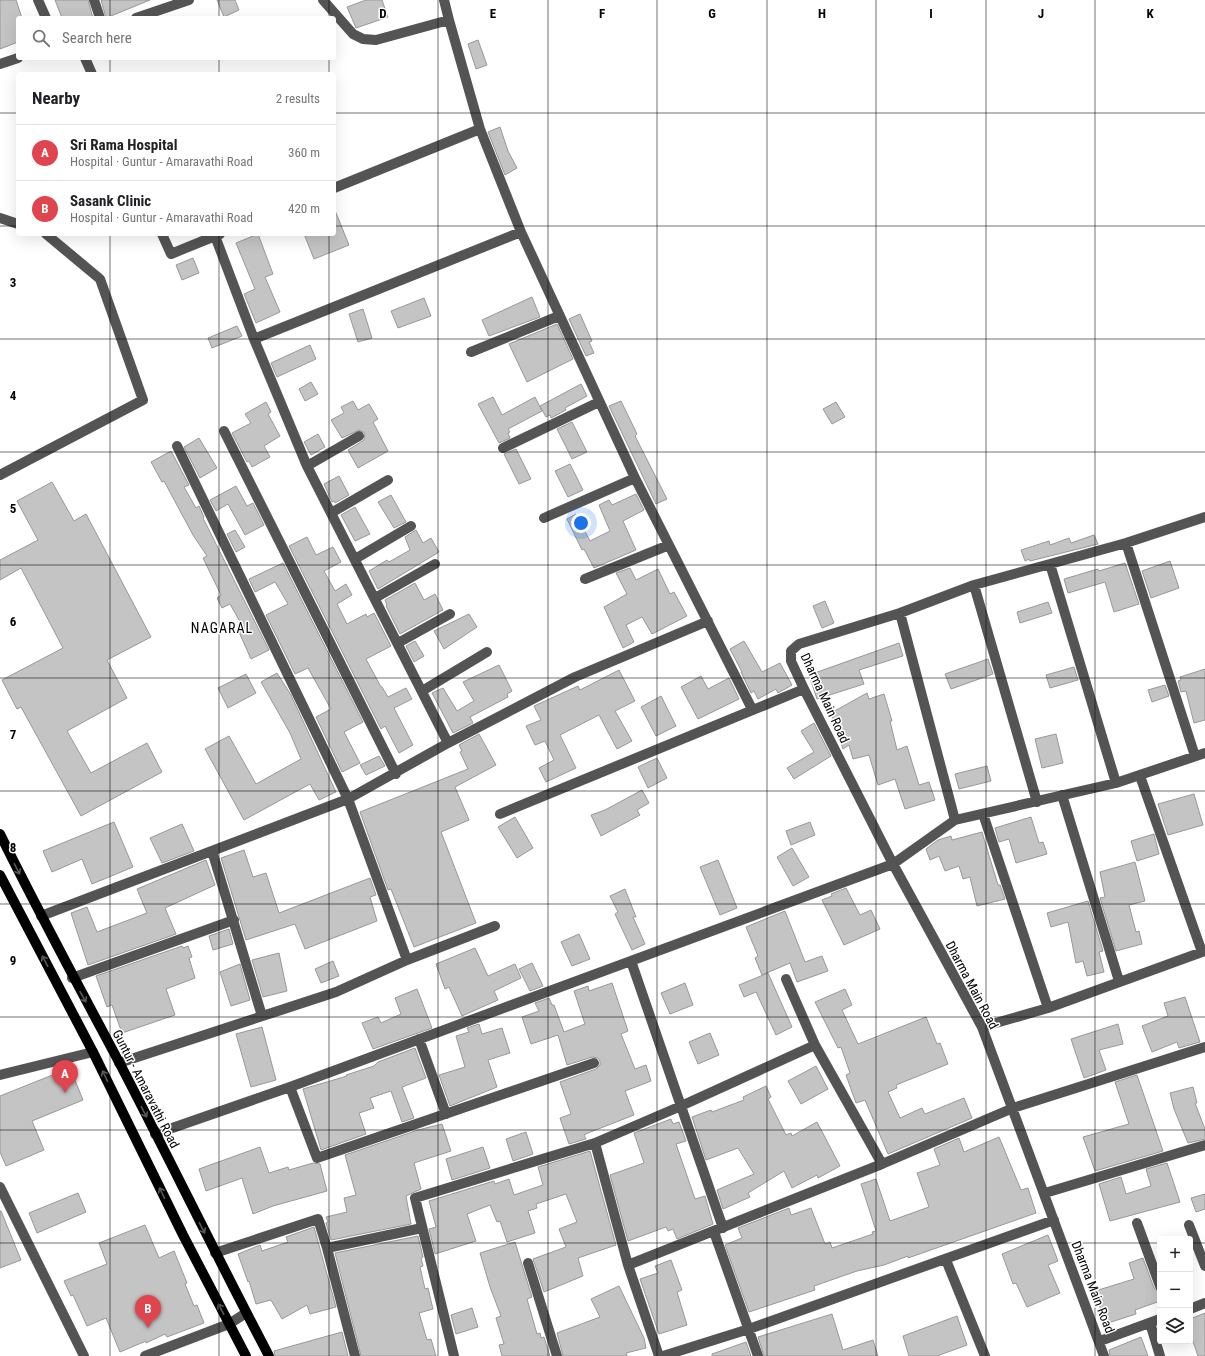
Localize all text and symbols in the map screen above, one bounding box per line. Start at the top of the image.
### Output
text: D [379,6,387,21]
text: E [490,6,497,21]
text: F [599,6,605,21]
text: G [708,6,716,21]
text: H [818,6,826,21]
text: I [929,6,933,21]
text: J [1038,6,1044,21]
text: K [1146,6,1154,21]
search box [16,16,336,60]
icon: search [30,27,52,49]
text: Search here [62,29,132,47]
text: Nearby [32,88,80,108]
text: 2 results [276,91,320,106]
text: Sri Rama Hospital [70,136,177,154]
text: A [41,145,49,160]
text: 360 m [288,145,320,160]
text: Hospital · Guntur - Amaravathi Road [70,154,253,169]
text: Sasank Clinic [70,192,151,210]
text: B [41,201,49,216]
text: 420 m [288,201,320,216]
text: Hospital · Guntur - Amaravathi Road [70,210,253,225]
text: 3 [10,275,16,290]
text: 4 [10,388,17,403]
text: 5 [10,501,17,516]
your location [571,513,591,533]
text: 6 [10,614,17,629]
district label: NAGARAL [191,620,253,636]
street label: Dharma Main Road [798,651,852,745]
text: 7 [10,727,17,742]
text: 8 [10,840,16,855]
one-way arrow [14,863,22,875]
street label: Dharma Main Road [943,939,1001,1031]
text: 9 [10,953,16,968]
one-way arrow [41,955,48,967]
one-way arrow [80,991,87,1003]
street label: Guntur - Amaravathi Road [110,1027,182,1151]
pin: A [52,1060,78,1093]
one-way arrow [101,1071,108,1083]
one-way arrow [141,1106,148,1118]
one-way arrow [158,1187,166,1199]
one-way arrow [199,1222,206,1234]
map controls [1157,1236,1193,1344]
button: + [1157,1236,1193,1272]
street label: Dharma Main Road [1069,1239,1117,1335]
button: − [1157,1272,1193,1308]
pin: B [135,1295,161,1328]
one-way arrow [217,1303,225,1315]
button: layers [1157,1308,1193,1344]

